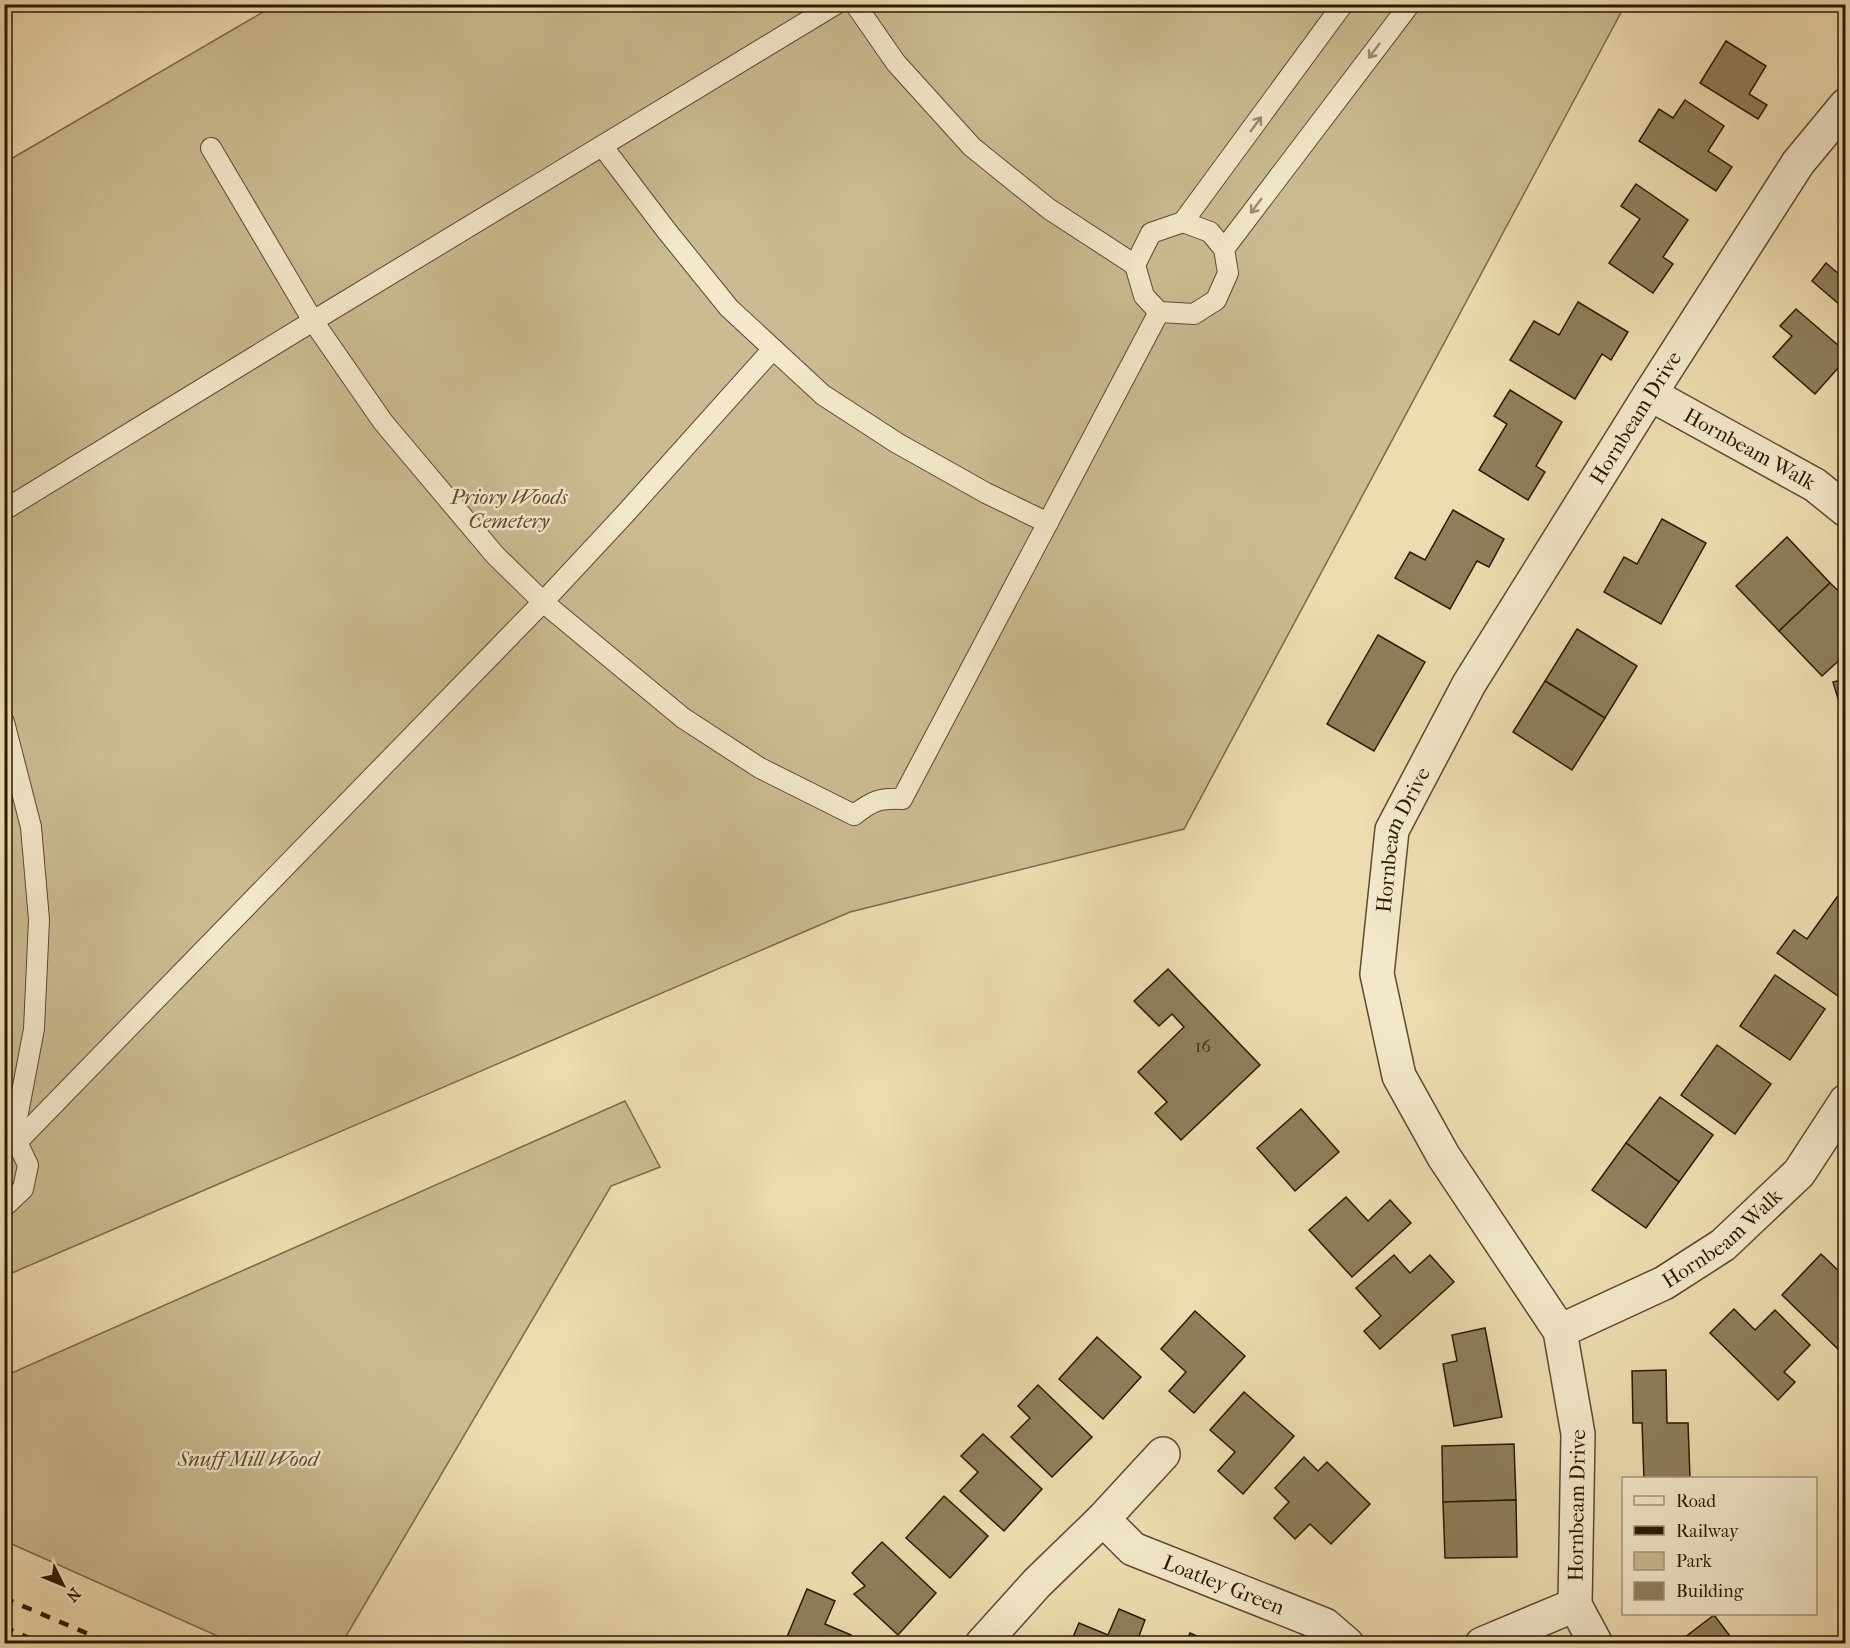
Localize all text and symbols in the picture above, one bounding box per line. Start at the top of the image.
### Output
one-way arrow [1368,43,1381,59]
one-way arrow [1249,116,1262,132]
one-way arrow [1250,198,1263,214]
street label: Hornbeam Drive [1585,347,1686,488]
street label: Hornbeam Walk [1680,403,1820,495]
park label: Priory Woods Cemetery [450,485,568,533]
street label: Hornbeam Drive [1371,763,1435,914]
house number: 16 [1195,1036,1211,1057]
street label: Hornbeam Walk [1658,1184,1787,1293]
street label: Hornbeam Drive [1563,1429,1590,1582]
park label: Snuff Mill Wood [177,1447,321,1471]
legend [1622,1477,1817,1615]
text: Road [1676,1491,1716,1512]
text: Railway [1676,1521,1740,1542]
street label: Loatley Green [1159,1550,1288,1620]
text: Park [1676,1551,1713,1572]
north arrow [33,1555,93,1615]
text: Building [1676,1581,1744,1602]
text: N [62,1584,85,1606]

